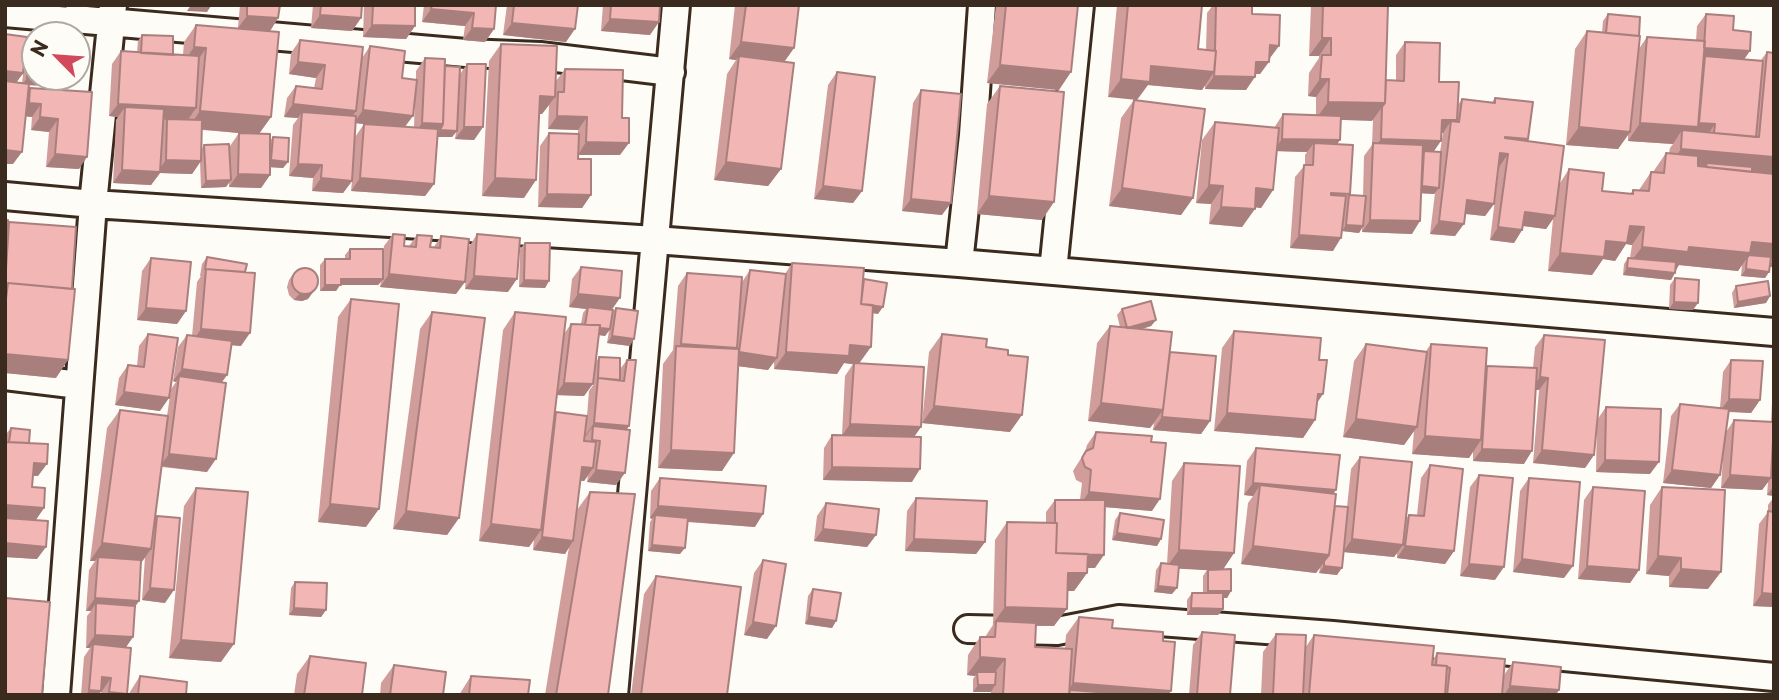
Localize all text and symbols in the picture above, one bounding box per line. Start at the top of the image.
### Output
north arrow [21,21,91,91]
text: N [23,35,55,61]

